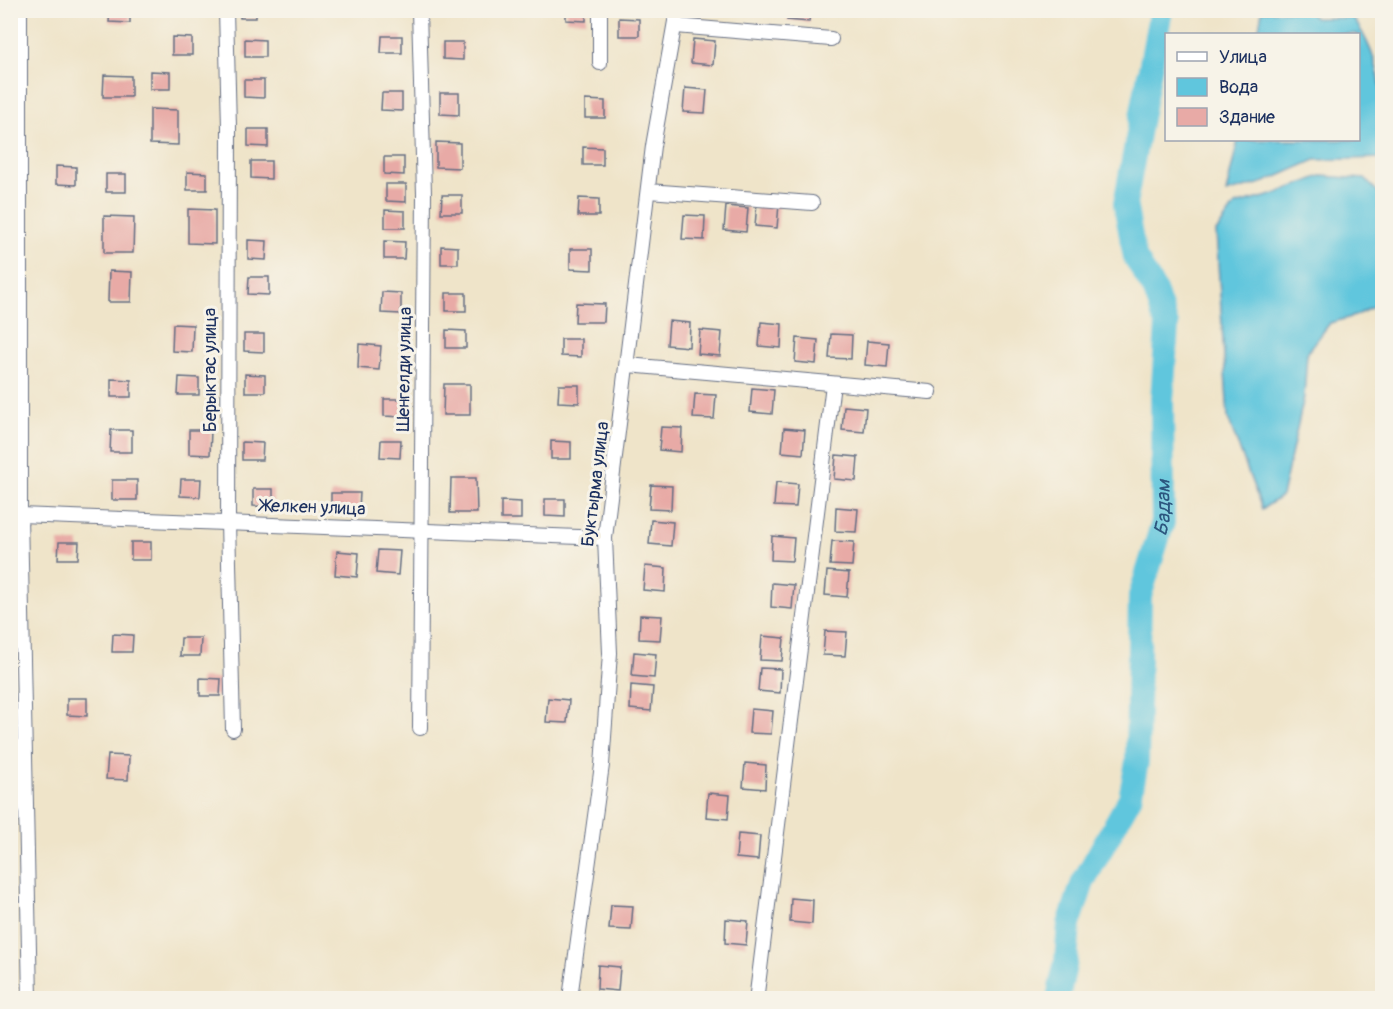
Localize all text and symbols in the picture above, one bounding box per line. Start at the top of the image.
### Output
legend [1165,33,1360,141]
text: Улица [1219,46,1267,69]
text: Вода [1219,76,1258,99]
text: Здание [1219,106,1275,129]
street label: Шенгелди улица [392,307,417,432]
street label: Берыктас улица [199,308,222,432]
street label: Буктырма улица [576,420,615,548]
water label: Бадам [1148,478,1176,539]
street label: Желкен улица [257,494,366,521]

